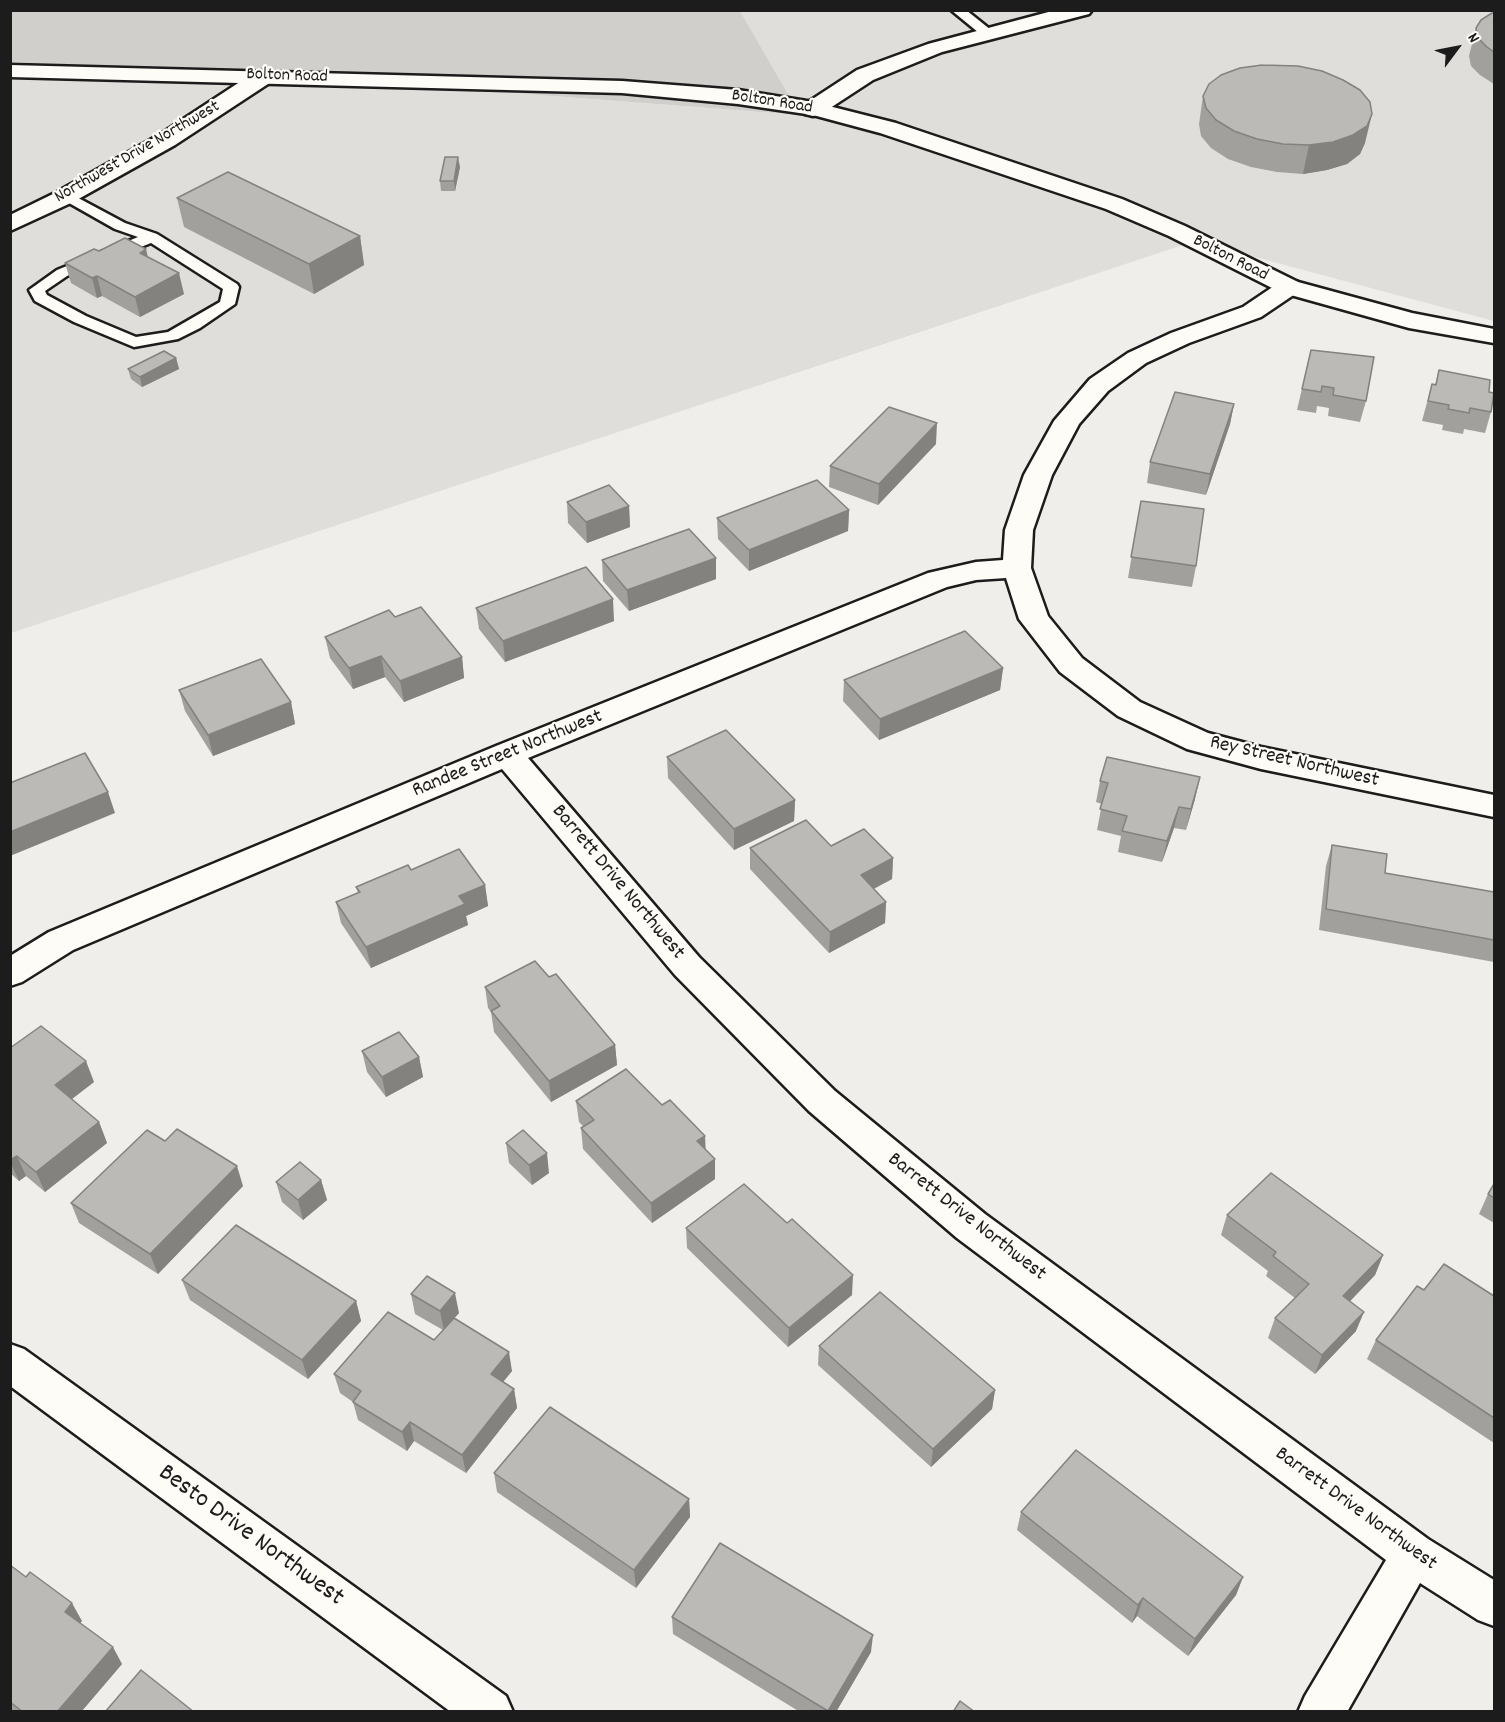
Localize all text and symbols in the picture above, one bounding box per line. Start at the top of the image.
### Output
north arrow [1427,18,1487,78]
text: N [1461,29,1485,48]
street label: Bolton Road [246,65,328,89]
street label: Bolton Road [730,86,814,120]
street label: Northwest Drive Northwest [51,97,225,209]
street label: Bolton Road [1189,231,1271,287]
street label: Randee Street Northwest [409,705,607,805]
street label: Rey Street Northwest [1207,731,1381,795]
street label: Barrett Drive Northwest [545,800,689,966]
street label: Barrett Drive Northwest [882,1148,1050,1288]
street label: Barrett Drive Northwest [1269,1443,1441,1577]
street label: Besto Drive Northwest [151,1459,349,1615]

